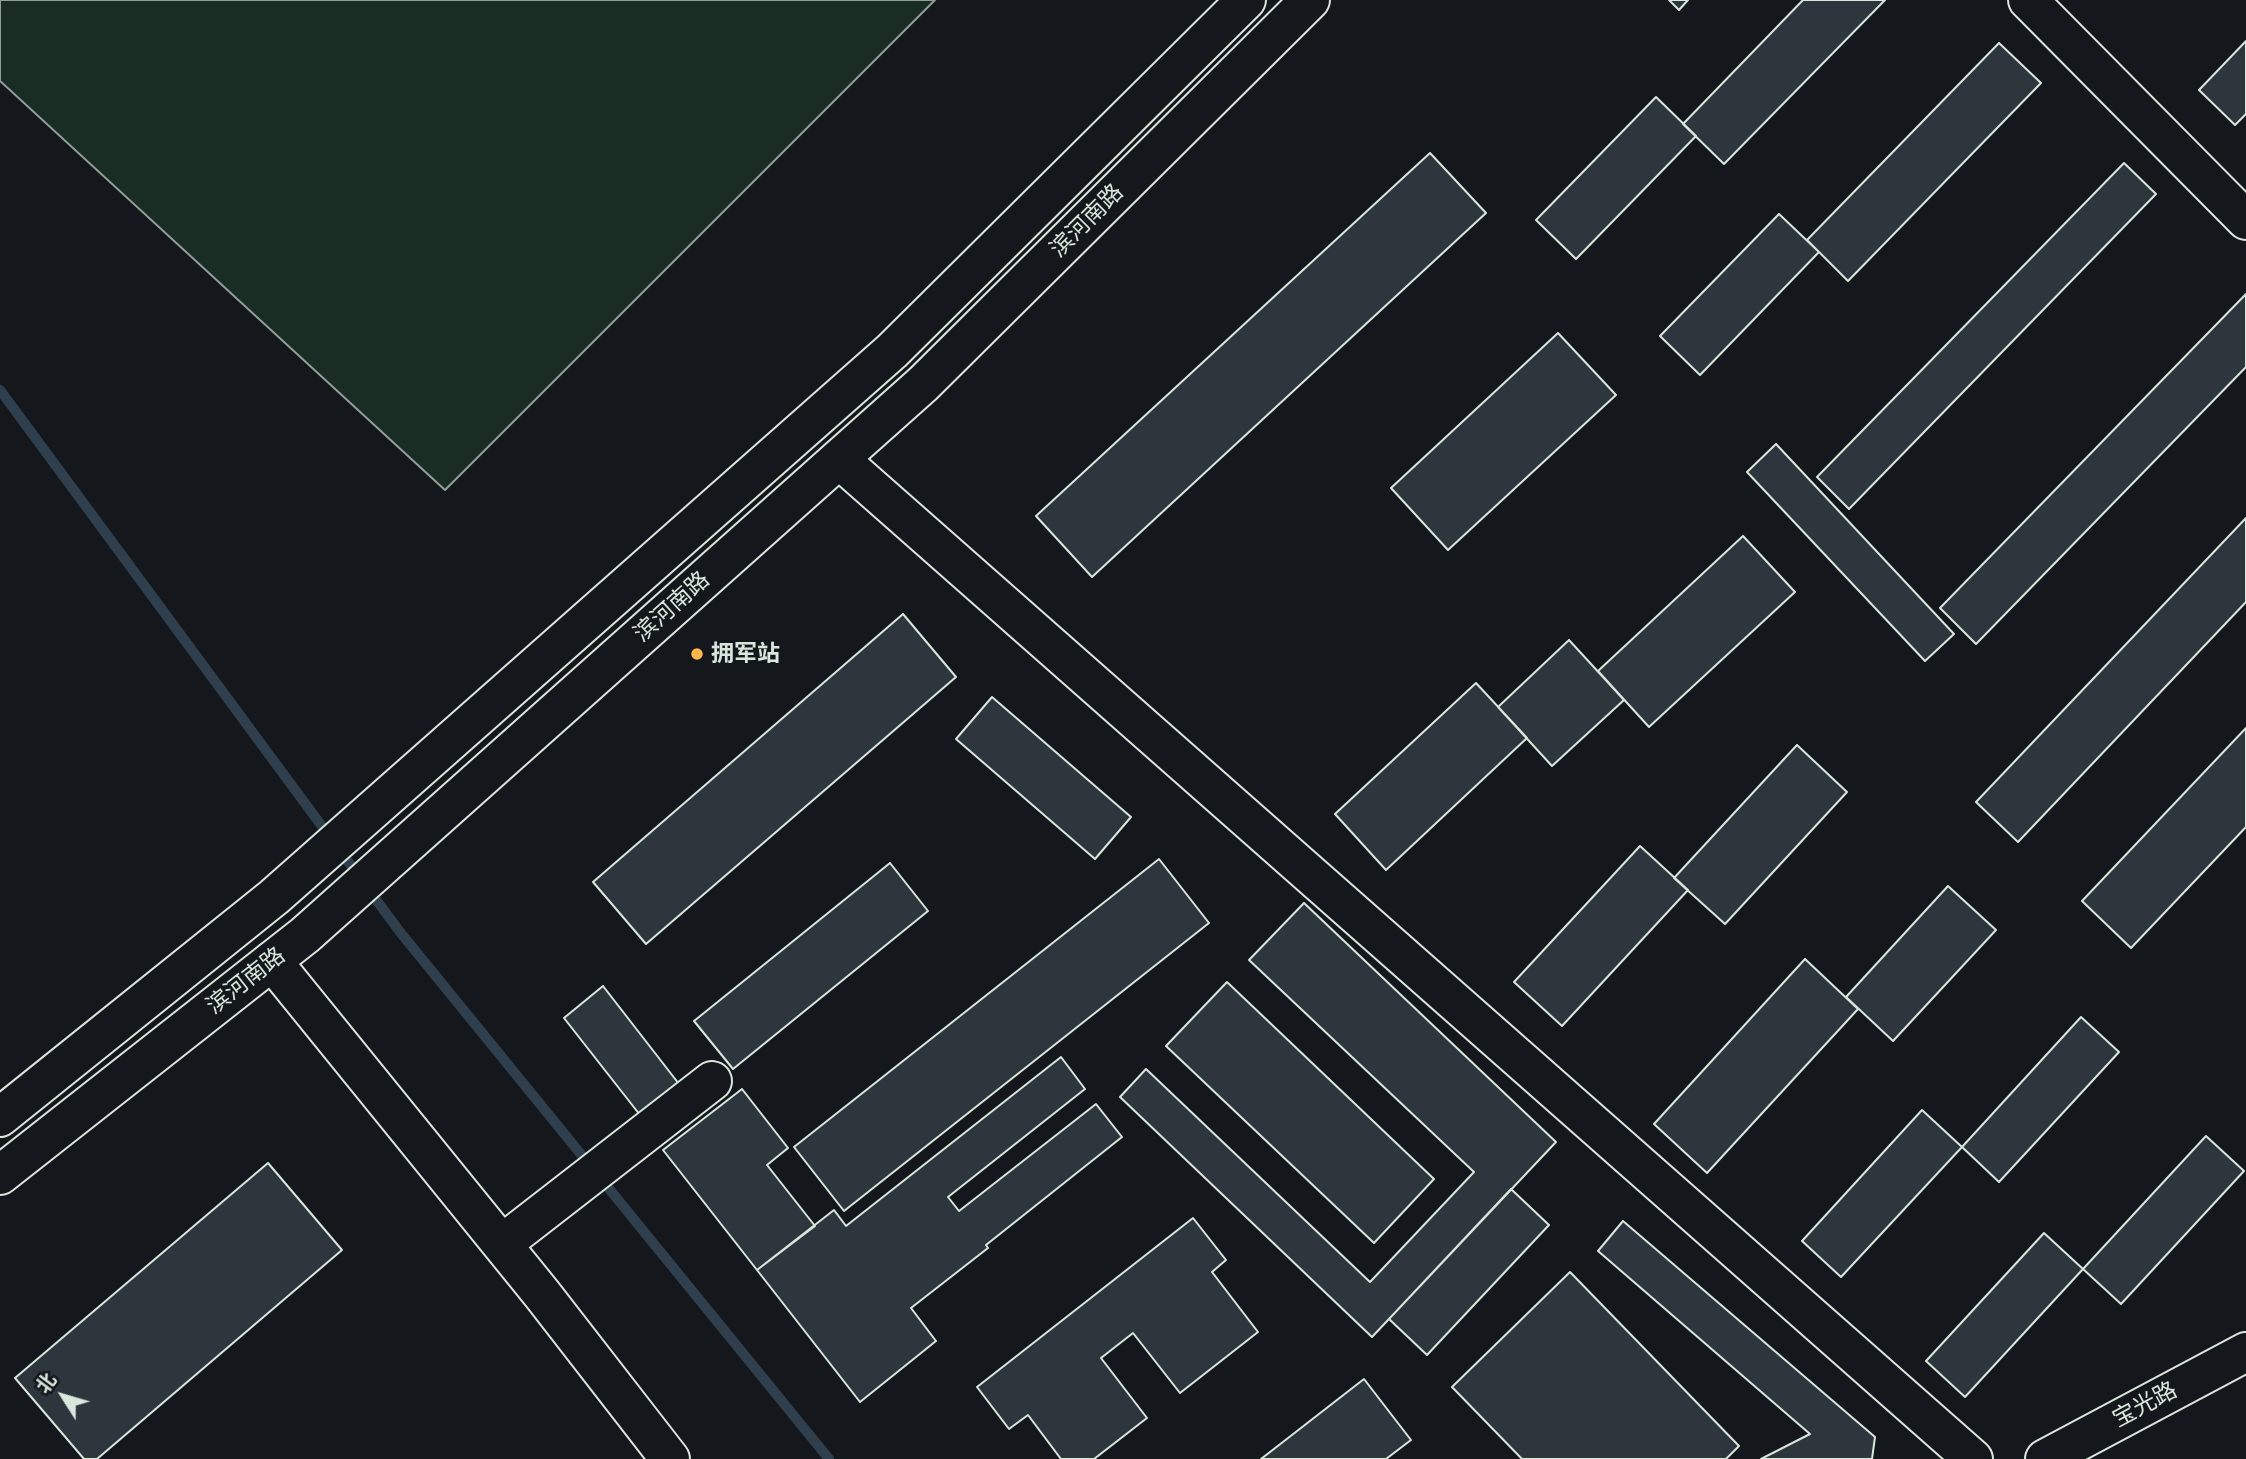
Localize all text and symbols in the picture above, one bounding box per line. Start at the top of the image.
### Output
street label: 滨河南路 [1045,179,1129,263]
street label: 滨河南路 [629,566,715,648]
place label: 拥军站 [711,640,780,668]
marker: 拥军站 [689,646,705,662]
street label: 滨河南路 [201,942,291,1020]
north arrow [28,1361,98,1431]
text: 北 [31,1369,61,1398]
street label: 宝光路 [2108,1377,2182,1433]

